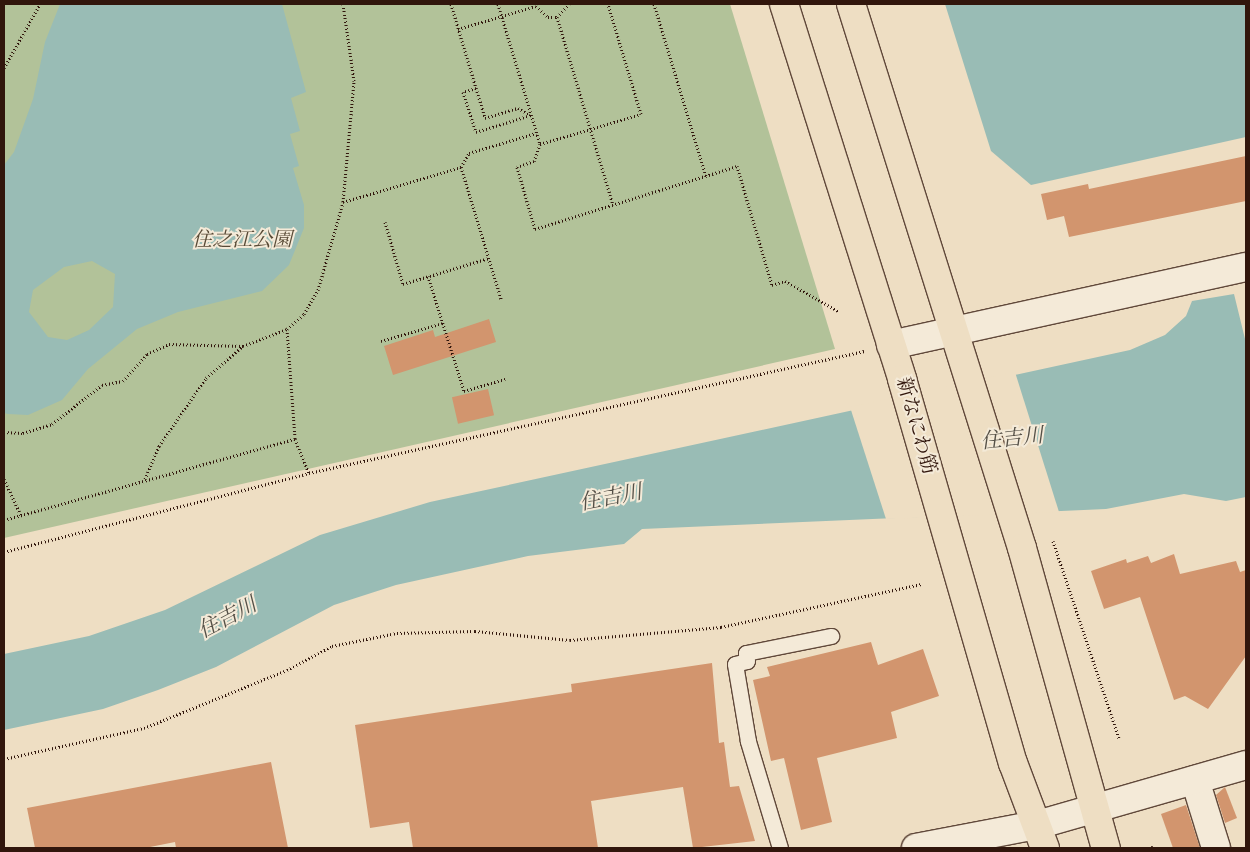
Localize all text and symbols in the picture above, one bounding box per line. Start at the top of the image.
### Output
park label: 住之江公園 [192,229,292,253]
street label: 新なにわ筋 [890,375,940,477]
water label: 住吉川 [979,424,1045,456]
water label: 住吉川 [578,481,644,517]
water label: 住吉川 [194,593,262,645]

